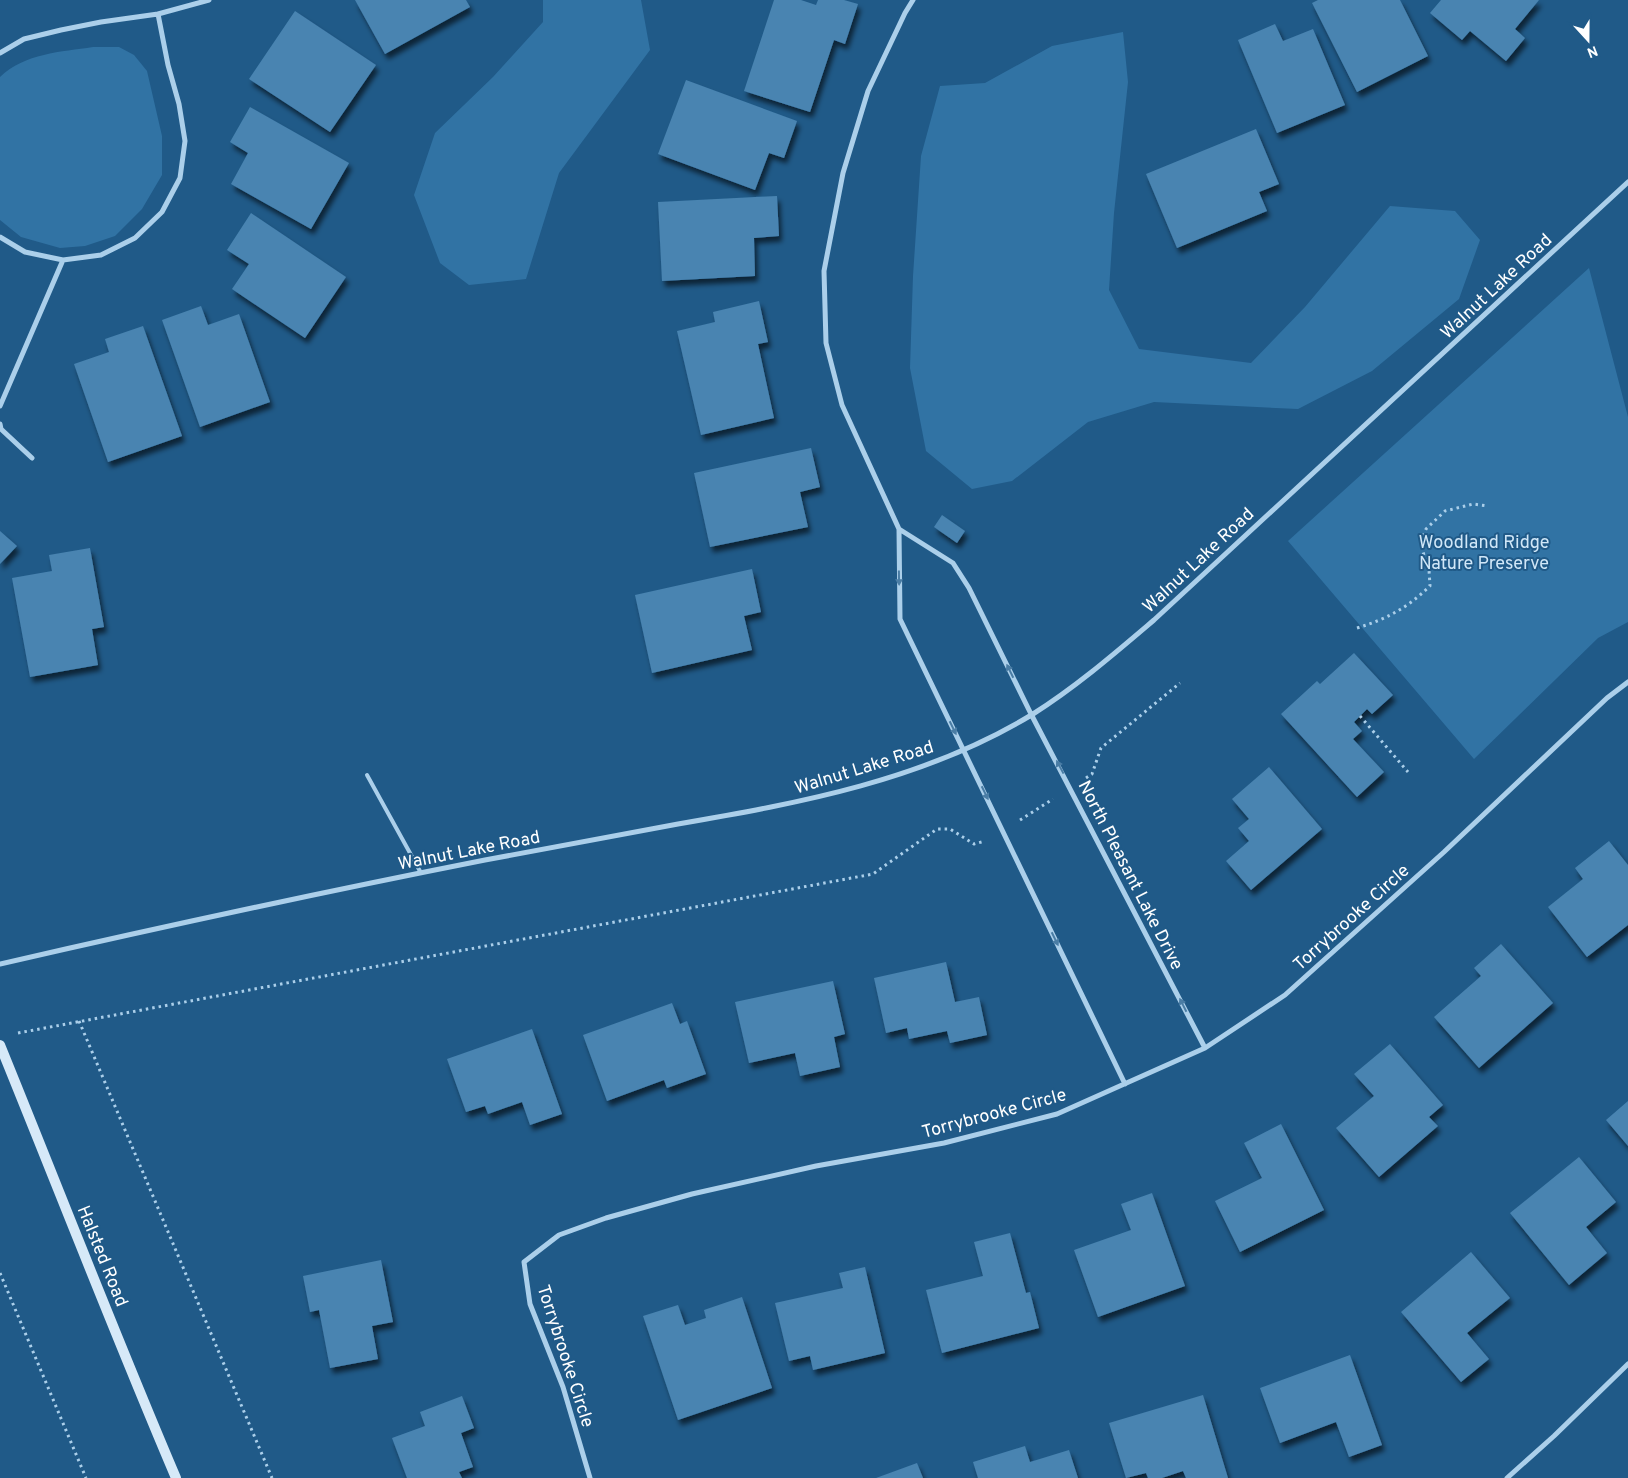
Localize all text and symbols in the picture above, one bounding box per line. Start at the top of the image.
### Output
north arrow [1563,15,1613,65]
text: N [1584,41,1600,60]
street label: Walnut Lake Road [1436,229,1558,345]
street label: Walnut Lake Road [1138,503,1260,619]
park label: Woodland Ridge Nature Preserve [1418,532,1550,576]
one-way arrow [895,570,903,586]
one-way arrow [1006,663,1014,678]
one-way arrow [949,721,957,735]
street label: Walnut Lake Road [792,736,937,801]
one-way arrow [1056,760,1064,774]
street label: North Pleasant Lake Drive [1072,777,1188,974]
one-way arrow [981,786,989,800]
street label: Walnut Lake Road [396,826,542,877]
street label: Torrybrooke Circle [1289,860,1415,976]
one-way arrow [1051,932,1059,946]
one-way arrow [1179,997,1187,1012]
street label: Torrybrooke Circle [920,1084,1069,1145]
street label: Halsted Road [71,1203,132,1311]
street label: Torrybrooke Circle [531,1282,598,1431]

